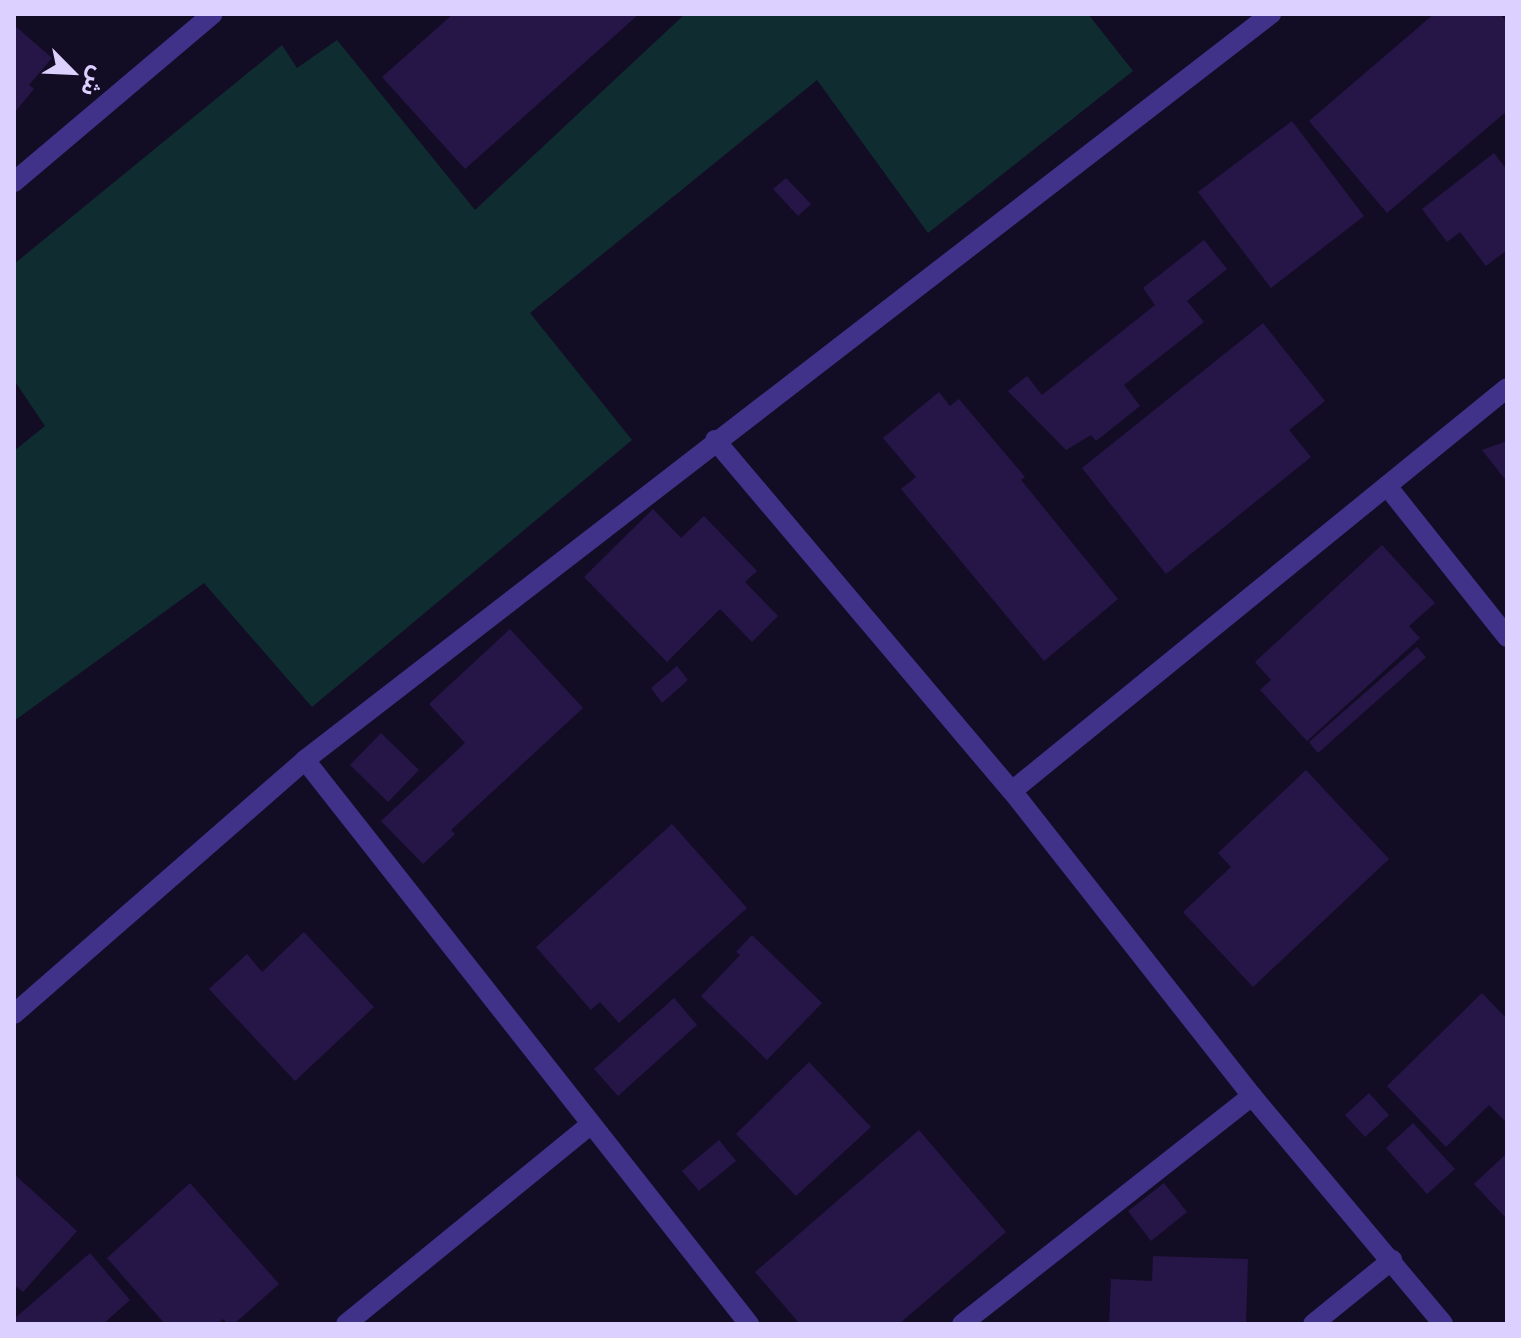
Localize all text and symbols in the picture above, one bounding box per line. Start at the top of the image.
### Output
north arrow [32,32,112,112]
text: ش [76,63,112,101]

